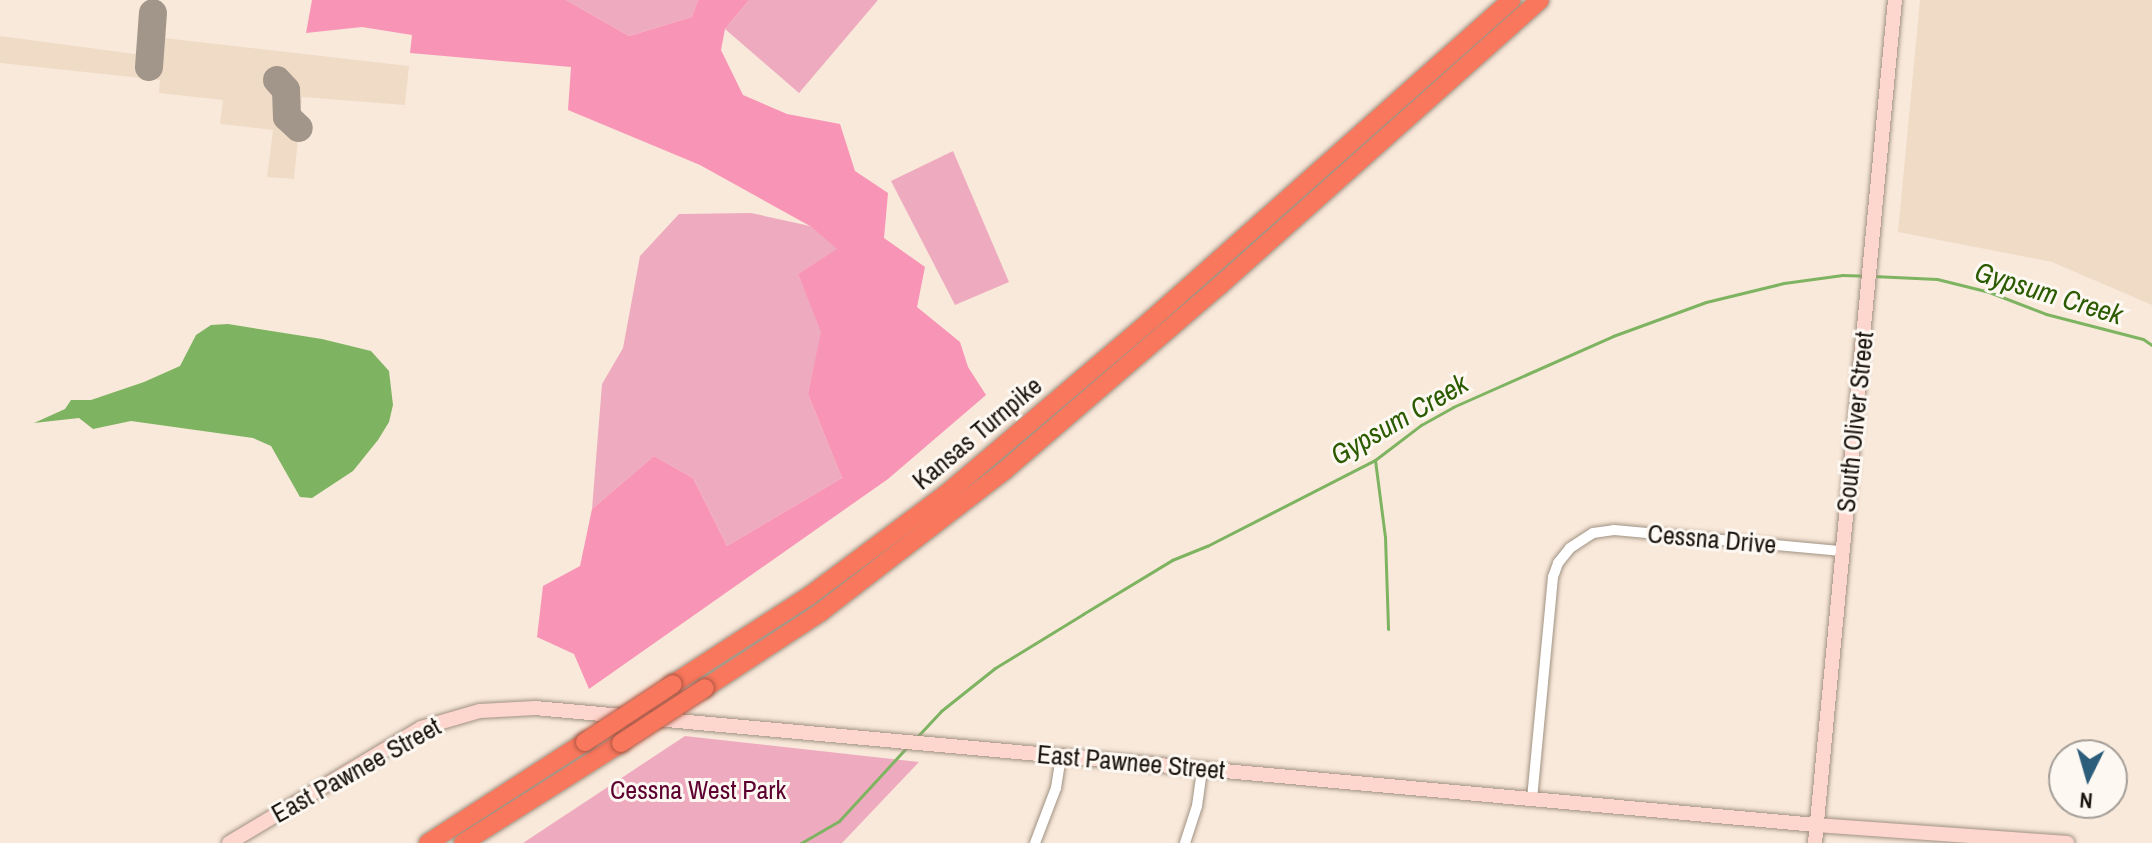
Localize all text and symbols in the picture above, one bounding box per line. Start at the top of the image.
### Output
water label: Gypsum Creek [1971,255,2127,331]
street label: South Oliver Street [1830,330,1880,514]
water label: Gypsum Creek [1324,366,1474,472]
street label: Kansas Turnpike [906,370,1048,496]
street label: Cessna Drive [1646,518,1778,560]
street label: East Pawnee Street [266,711,446,829]
street label: East Pawnee Street [1036,738,1226,786]
north arrow [2048,739,2128,819]
park label: Cessna West Park [610,774,786,806]
text: N [2078,785,2094,816]

